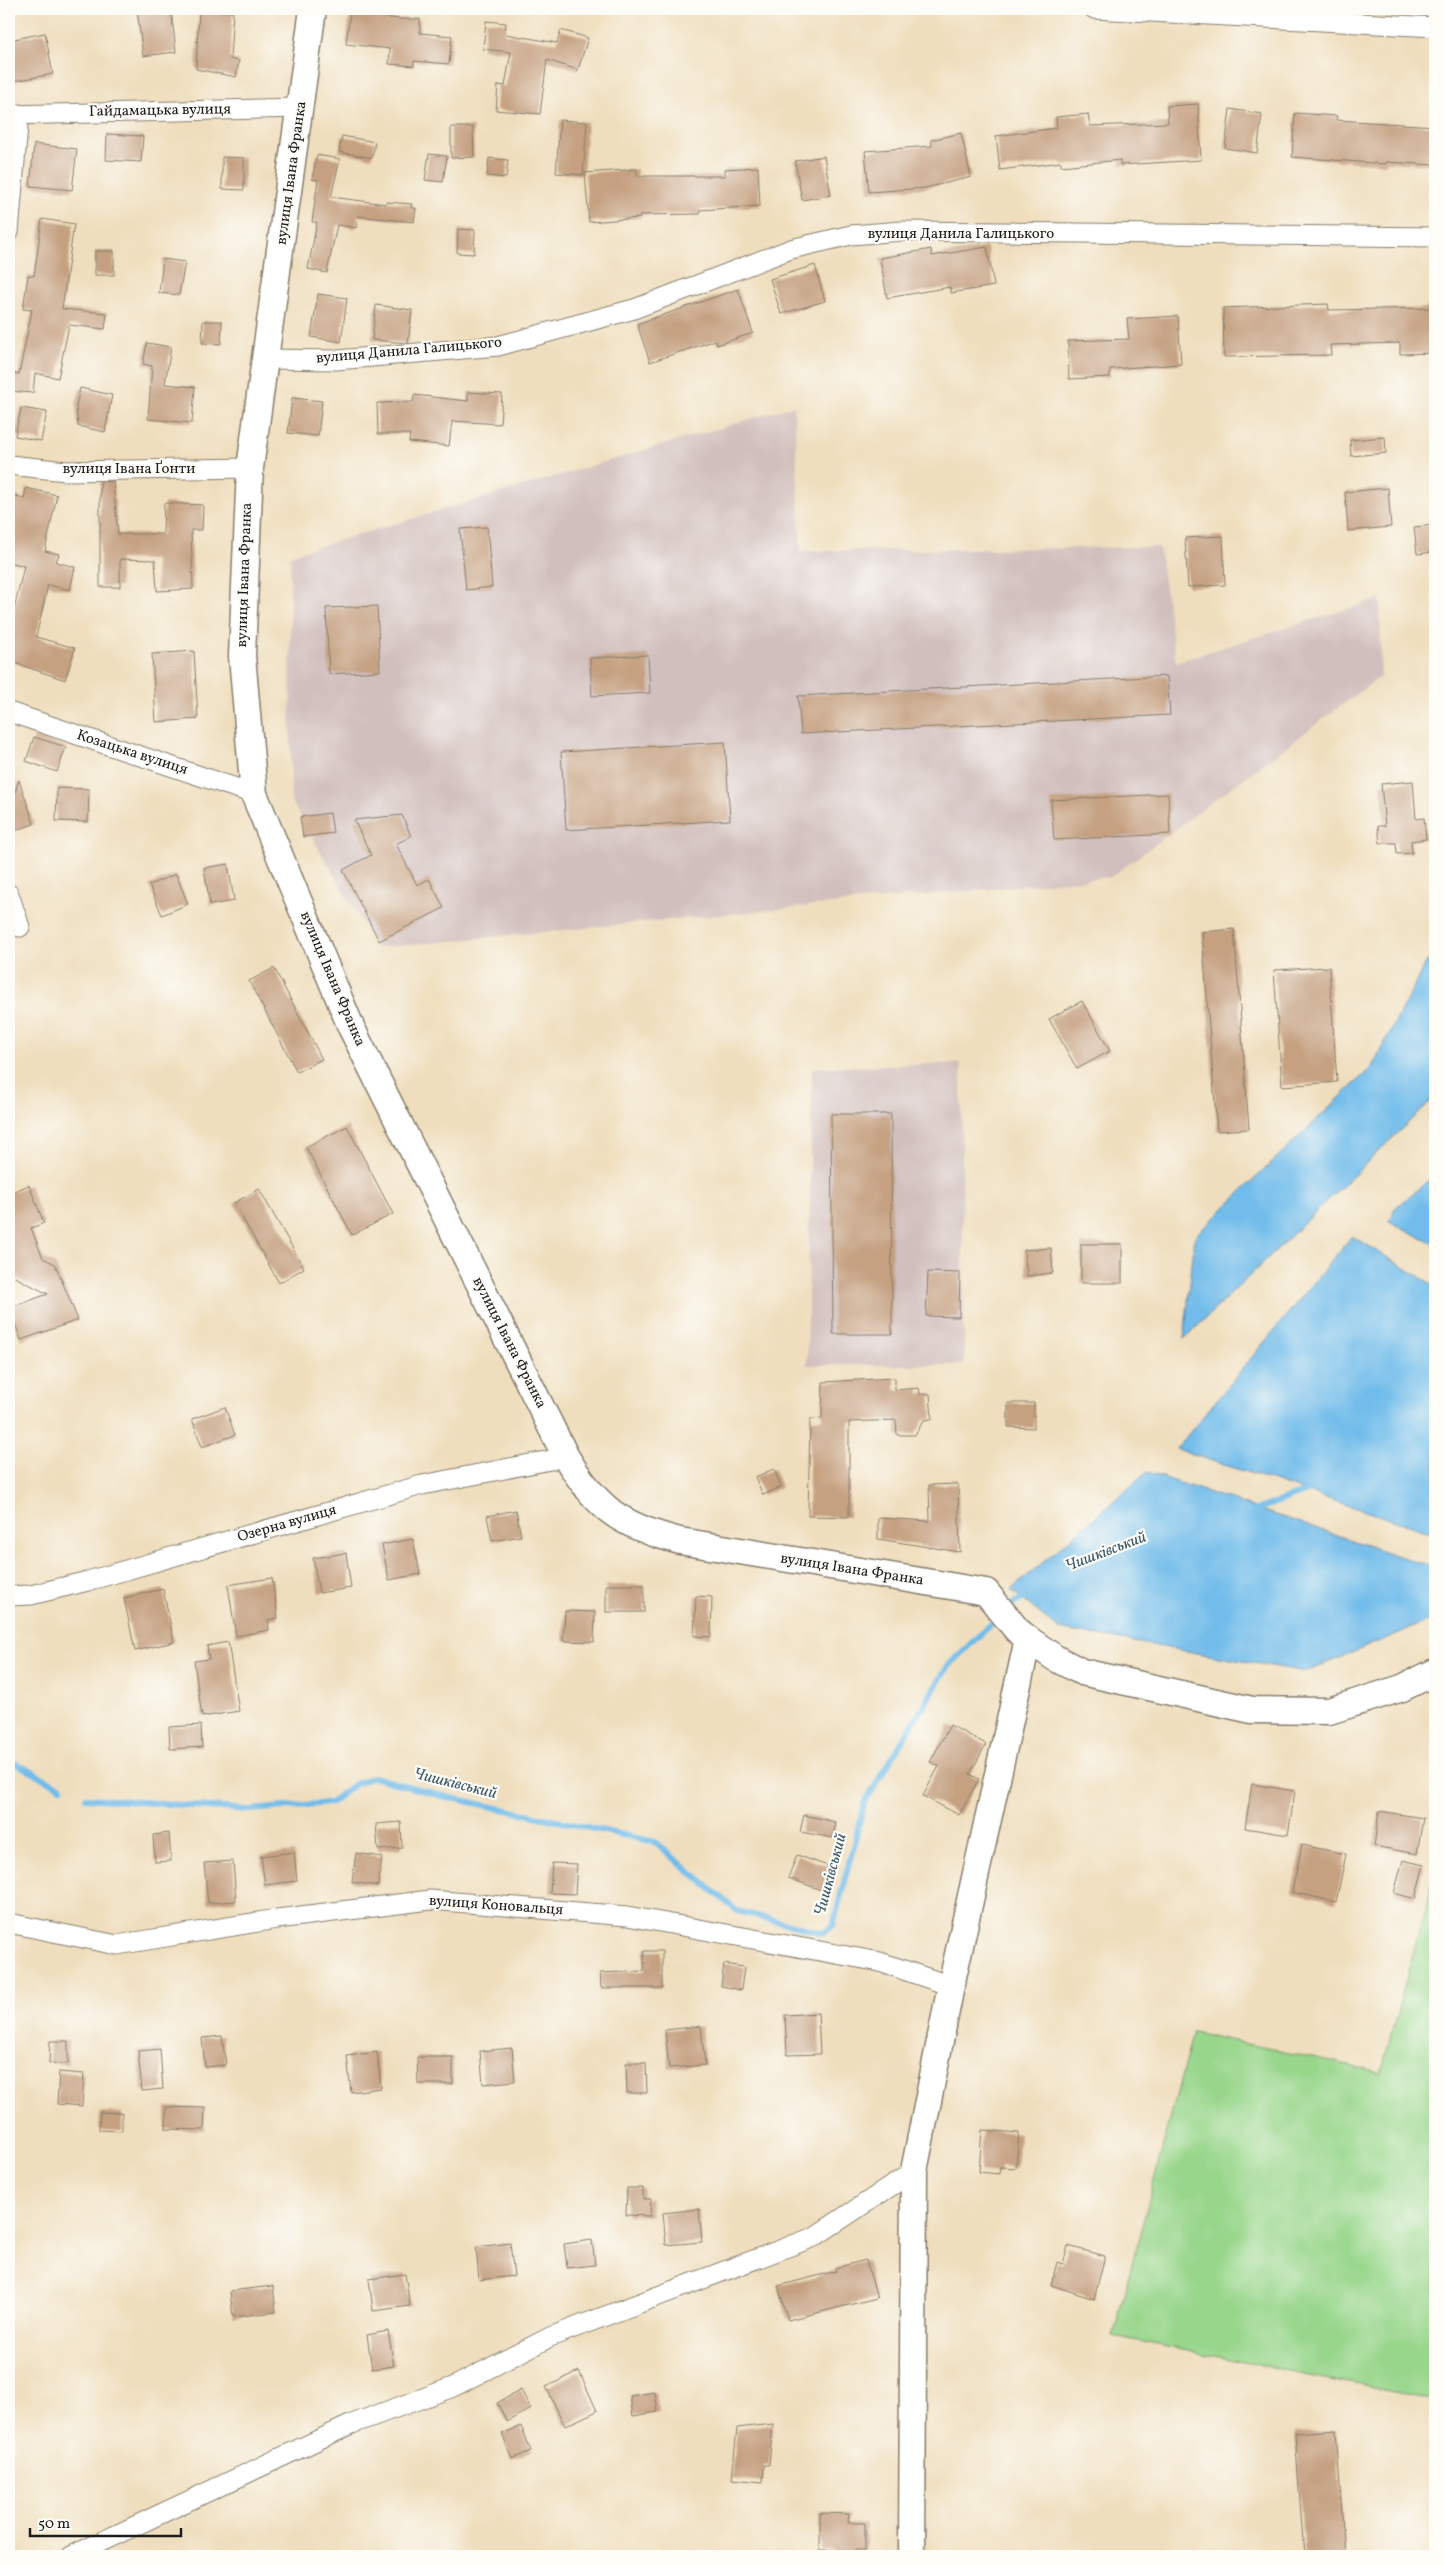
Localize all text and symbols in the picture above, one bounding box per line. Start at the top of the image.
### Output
street label: Гайдамацька вулиця [89,99,231,123]
street label: вулиця Івана Франка [272,100,312,246]
street label: вулиця Данила Галицького [868,224,1054,245]
street label: вулиця Данила Галицького [315,332,503,370]
street label: вулиця Івана Ґонти [63,459,195,480]
street label: вулиця Івана Франка [232,502,258,648]
street label: Козацька вулиця [74,725,190,781]
street label: вулиця Івана Франка [294,908,370,1050]
street label: вулиця Івана Франка [467,1274,551,1412]
street label: Озерна вулиця [235,1500,339,1548]
water label: Чишківський [1062,1526,1150,1578]
street label: вулиця Івана Франка [779,1548,925,1592]
water label: Чишківський [411,1763,499,1805]
water label: Чишківський [809,1831,853,1919]
street label: вулиця Коновальця [428,1891,564,1921]
scale bar [30,2505,181,2537]
text: 50 m [38,2514,70,2535]

